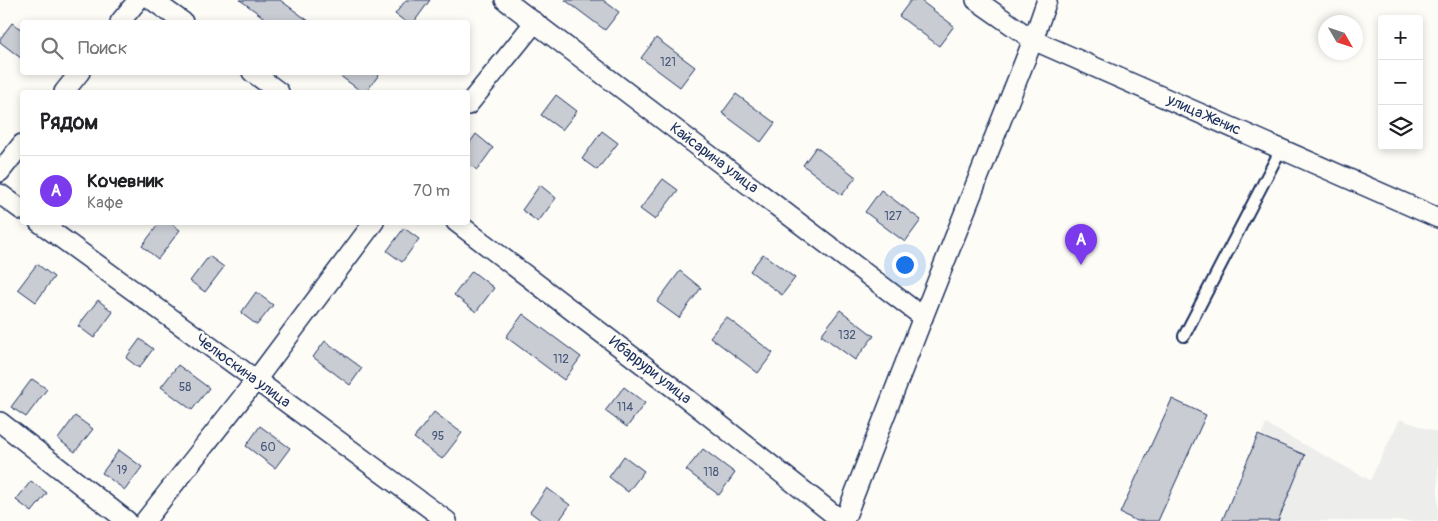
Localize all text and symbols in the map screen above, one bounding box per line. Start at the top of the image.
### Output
north arrow [1318,15,1363,60]
map controls [1378,15,1423,150]
button: + [1378,15,1423,60]
search box [20,20,470,75]
icon: search [38,34,66,62]
text: Поиск [78,36,128,60]
house number: 121 [660,55,676,70]
button: − [1378,60,1423,105]
street label: улица Женис [1163,90,1244,140]
button: layers [1378,105,1423,150]
text: Рядом [40,109,98,136]
street label: Кайсарина улица [666,118,762,198]
text: Кочевник [87,169,164,193]
text: A [51,181,61,201]
text: 70 m [413,181,450,201]
text: Кафе [87,193,123,213]
house number: 127 [884,209,903,224]
pin: A [1065,224,1097,265]
your location [892,252,918,278]
house number: 132 [838,328,856,343]
street label: Челюскина улица [192,330,294,412]
street label: Ибаррури улица [605,332,695,408]
house number: 112 [553,352,569,367]
house number: 58 [179,380,191,395]
house number: 114 [617,400,633,415]
house number: 95 [432,429,444,444]
house number: 60 [260,440,276,455]
house number: 19 [117,463,127,478]
house number: 118 [703,465,719,480]

